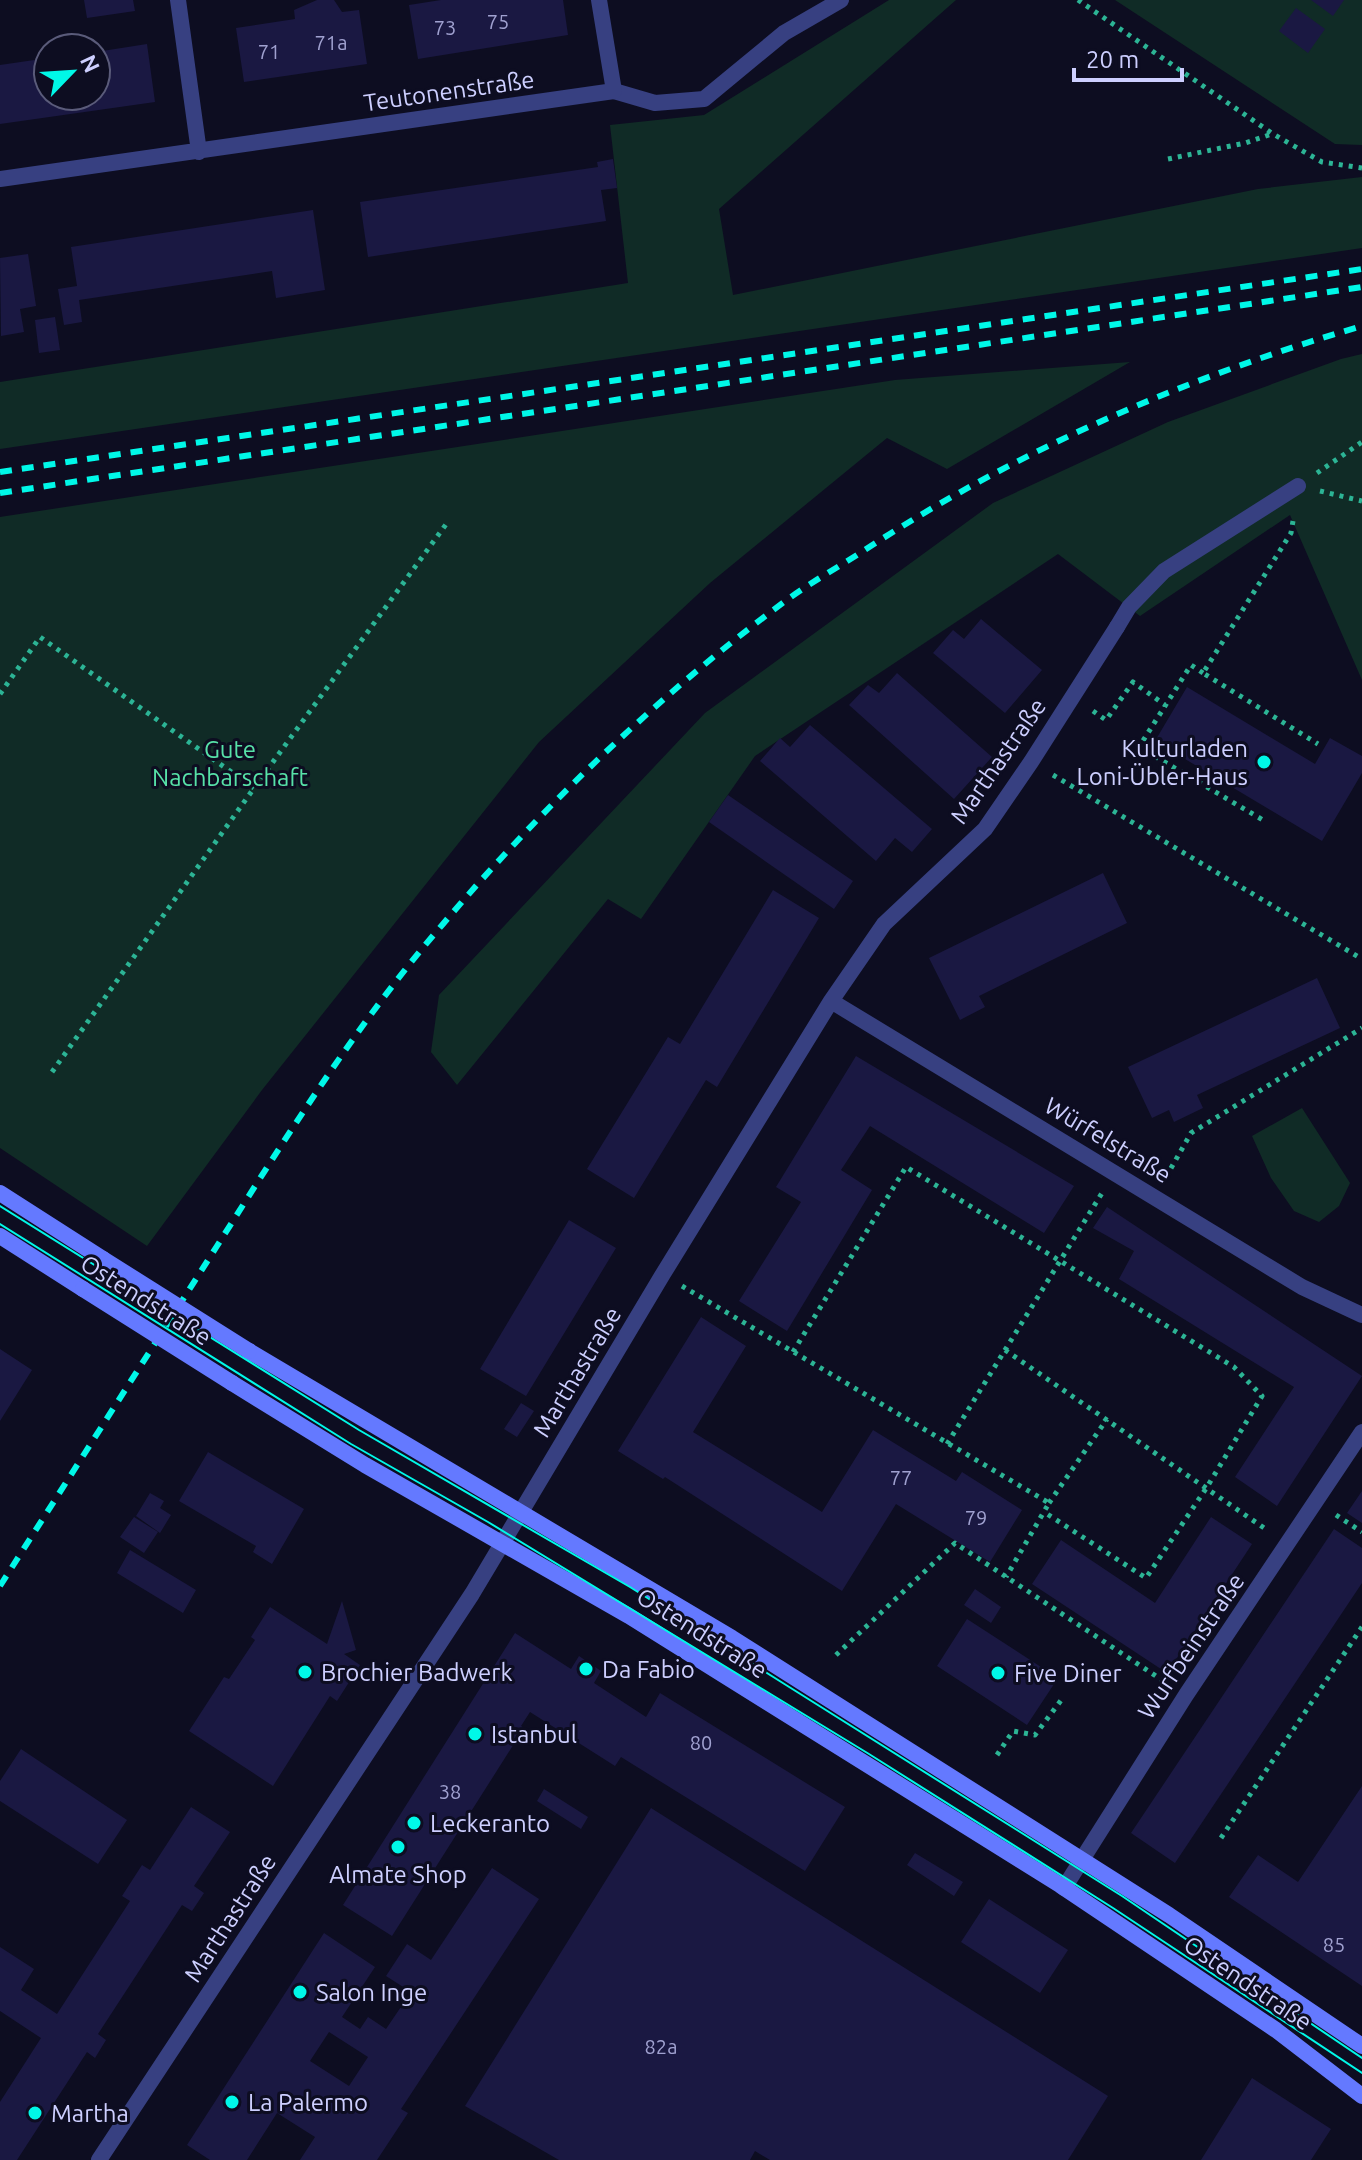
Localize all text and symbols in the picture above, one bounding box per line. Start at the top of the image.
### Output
house number: 75 [487,10,509,33]
house number: 73 [434,16,456,39]
house number: 71a [315,31,347,54]
north arrow [32,32,112,112]
scale bar [1074,32,1182,82]
house number: 71 [258,40,280,63]
text: 20 m [1086,46,1139,73]
text: N [76,51,105,76]
street label: Teutonenstraße [362,66,536,116]
street label: Marthastraße [945,693,1051,829]
place label: Kulturladen Loni-Übler-Haus [1077,735,1248,790]
park label: Gute Nachbarschaft [152,736,309,791]
marker: Kulturladen Loni-Übler-Haus [1255,753,1273,771]
street label: Würfelstraße [1040,1092,1176,1188]
street label: Ostendstraße [76,1249,216,1351]
street label: Marthastraße [528,1302,626,1442]
house number: 77 [890,1466,912,1489]
house number: 79 [965,1506,987,1529]
street label: Wurfbeinstraße [1132,1568,1250,1724]
street label: Ostendstraße [632,1582,772,1684]
place label: Da Fabio [602,1656,695,1683]
place label: Brochier Badwerk [321,1659,513,1686]
marker: Da Fabio [577,1660,595,1678]
place label: Five Diner [1014,1660,1122,1687]
marker: Brochier Badwerk [296,1663,314,1681]
marker: Five Diner [989,1664,1007,1682]
place label: Istanbul [491,1721,577,1748]
marker: Istanbul [466,1725,484,1743]
house number: 80 [690,1731,712,1754]
house number: 38 [439,1780,461,1803]
place label: Leckeranto [430,1810,550,1837]
marker: Leckeranto [405,1814,423,1832]
marker: Almate Shop [389,1838,407,1856]
street label: Marthastraße [179,1849,281,1987]
place label: Almate Shop [329,1861,467,1888]
street label: Ostendstraße [1179,1930,1317,2036]
house number: 85 [1323,1933,1345,1956]
place label: Salon Inge [316,1979,427,2006]
marker: Salon Inge [291,1983,309,2001]
house number: 82a [645,2035,677,2058]
place label: La Palermo [248,2089,368,2116]
marker: La Palermo [223,2093,241,2111]
place label: Martha [51,2100,129,2127]
marker: Martha [26,2104,44,2122]

